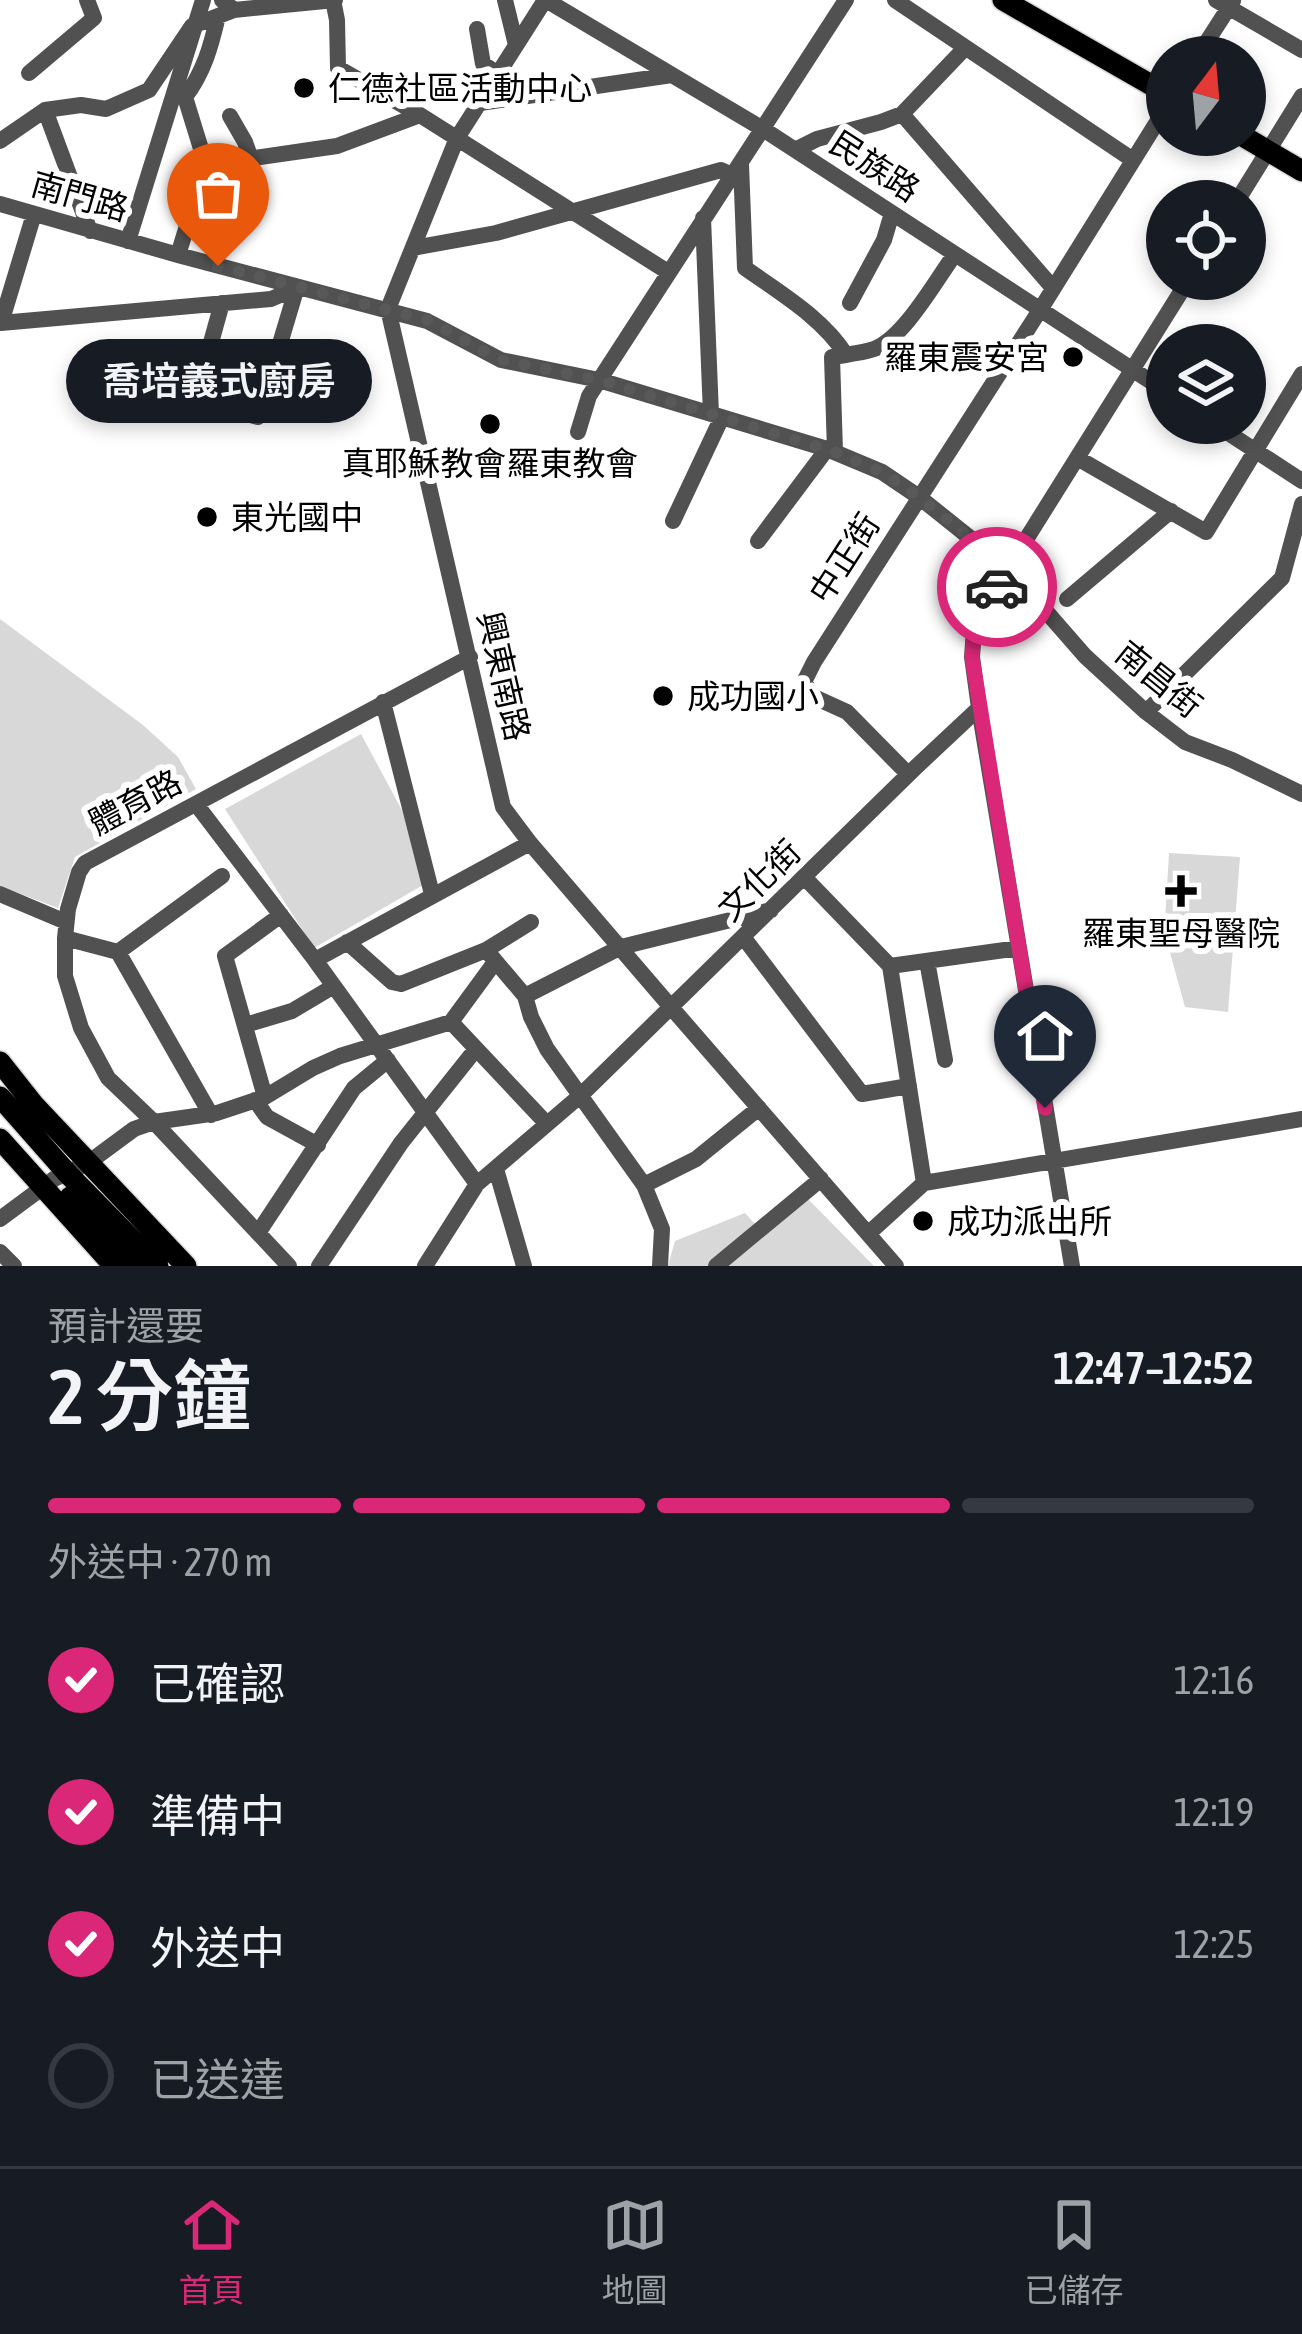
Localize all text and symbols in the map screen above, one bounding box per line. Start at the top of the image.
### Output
north arrow [1146,36,1266,156]
map controls [1146,36,1266,444]
place label: 仁德社區活動中心 [328,69,592,107]
marker: 仁德社區活動中心 [291,75,317,101]
street label: 民族路 [823,123,927,209]
pin [167,143,269,266]
icon: bag [185,161,251,227]
street label: 南門路 [27,164,133,228]
button: locate [1146,180,1266,300]
button: layers [1146,324,1266,444]
callout: 喬培義式廚房 [65,338,371,422]
place label: 羅東震安宮 [884,338,1049,376]
marker: 羅東震安宮 [1060,344,1086,370]
text: 喬培義式廚房 [102,359,336,403]
marker: 真耶穌教會羅東教會 [477,411,503,437]
place label: 真耶穌教會羅東教會 [342,444,639,482]
place label: 東光國中 [231,498,363,536]
marker: 東光國中 [194,504,220,530]
street label: 中正街 [801,506,887,610]
courier [937,527,1057,647]
icon: car [964,554,1030,620]
street label: 興東南路 [471,607,537,745]
street label: 南昌街 [1109,633,1209,725]
place label: 成功國小 [687,677,819,715]
marker: 成功國小 [650,683,676,709]
street label: 體育路 [82,762,188,842]
street label: 文化街 [710,832,808,928]
marker: 羅東聖母醫院 [1165,875,1197,907]
place label: 羅東聖母醫院 [1082,914,1280,952]
pin [994,985,1096,1108]
icon: home [1012,1003,1078,1069]
place label: 成功派出所 [947,1202,1112,1240]
marker: 成功派出所 [910,1208,936,1234]
text: 預計還要 [48,1304,204,1348]
text: 12:47–12:52 [1053,1342,1254,1394]
text: 2 分鐘 [48,1351,251,1441]
text: 外送中 · 270 m [48,1540,272,1584]
icon: check [48,1647,114,1713]
text: 已確認 [150,1658,285,1710]
text: 12:16 [1174,1658,1254,1702]
icon: check [48,1779,114,1845]
text: 準備中 [150,1790,285,1842]
text: 12:19 [1174,1790,1254,1834]
icon: check [48,1911,114,1977]
text: 外送中 [150,1922,285,1974]
text: 12:25 [1174,1922,1254,1966]
text: 已送達 [150,2054,285,2106]
tab: 首頁 [179,2192,245,2312]
tab: 地圖 [602,2192,668,2312]
tab: 已儲存 [1025,2192,1124,2312]

